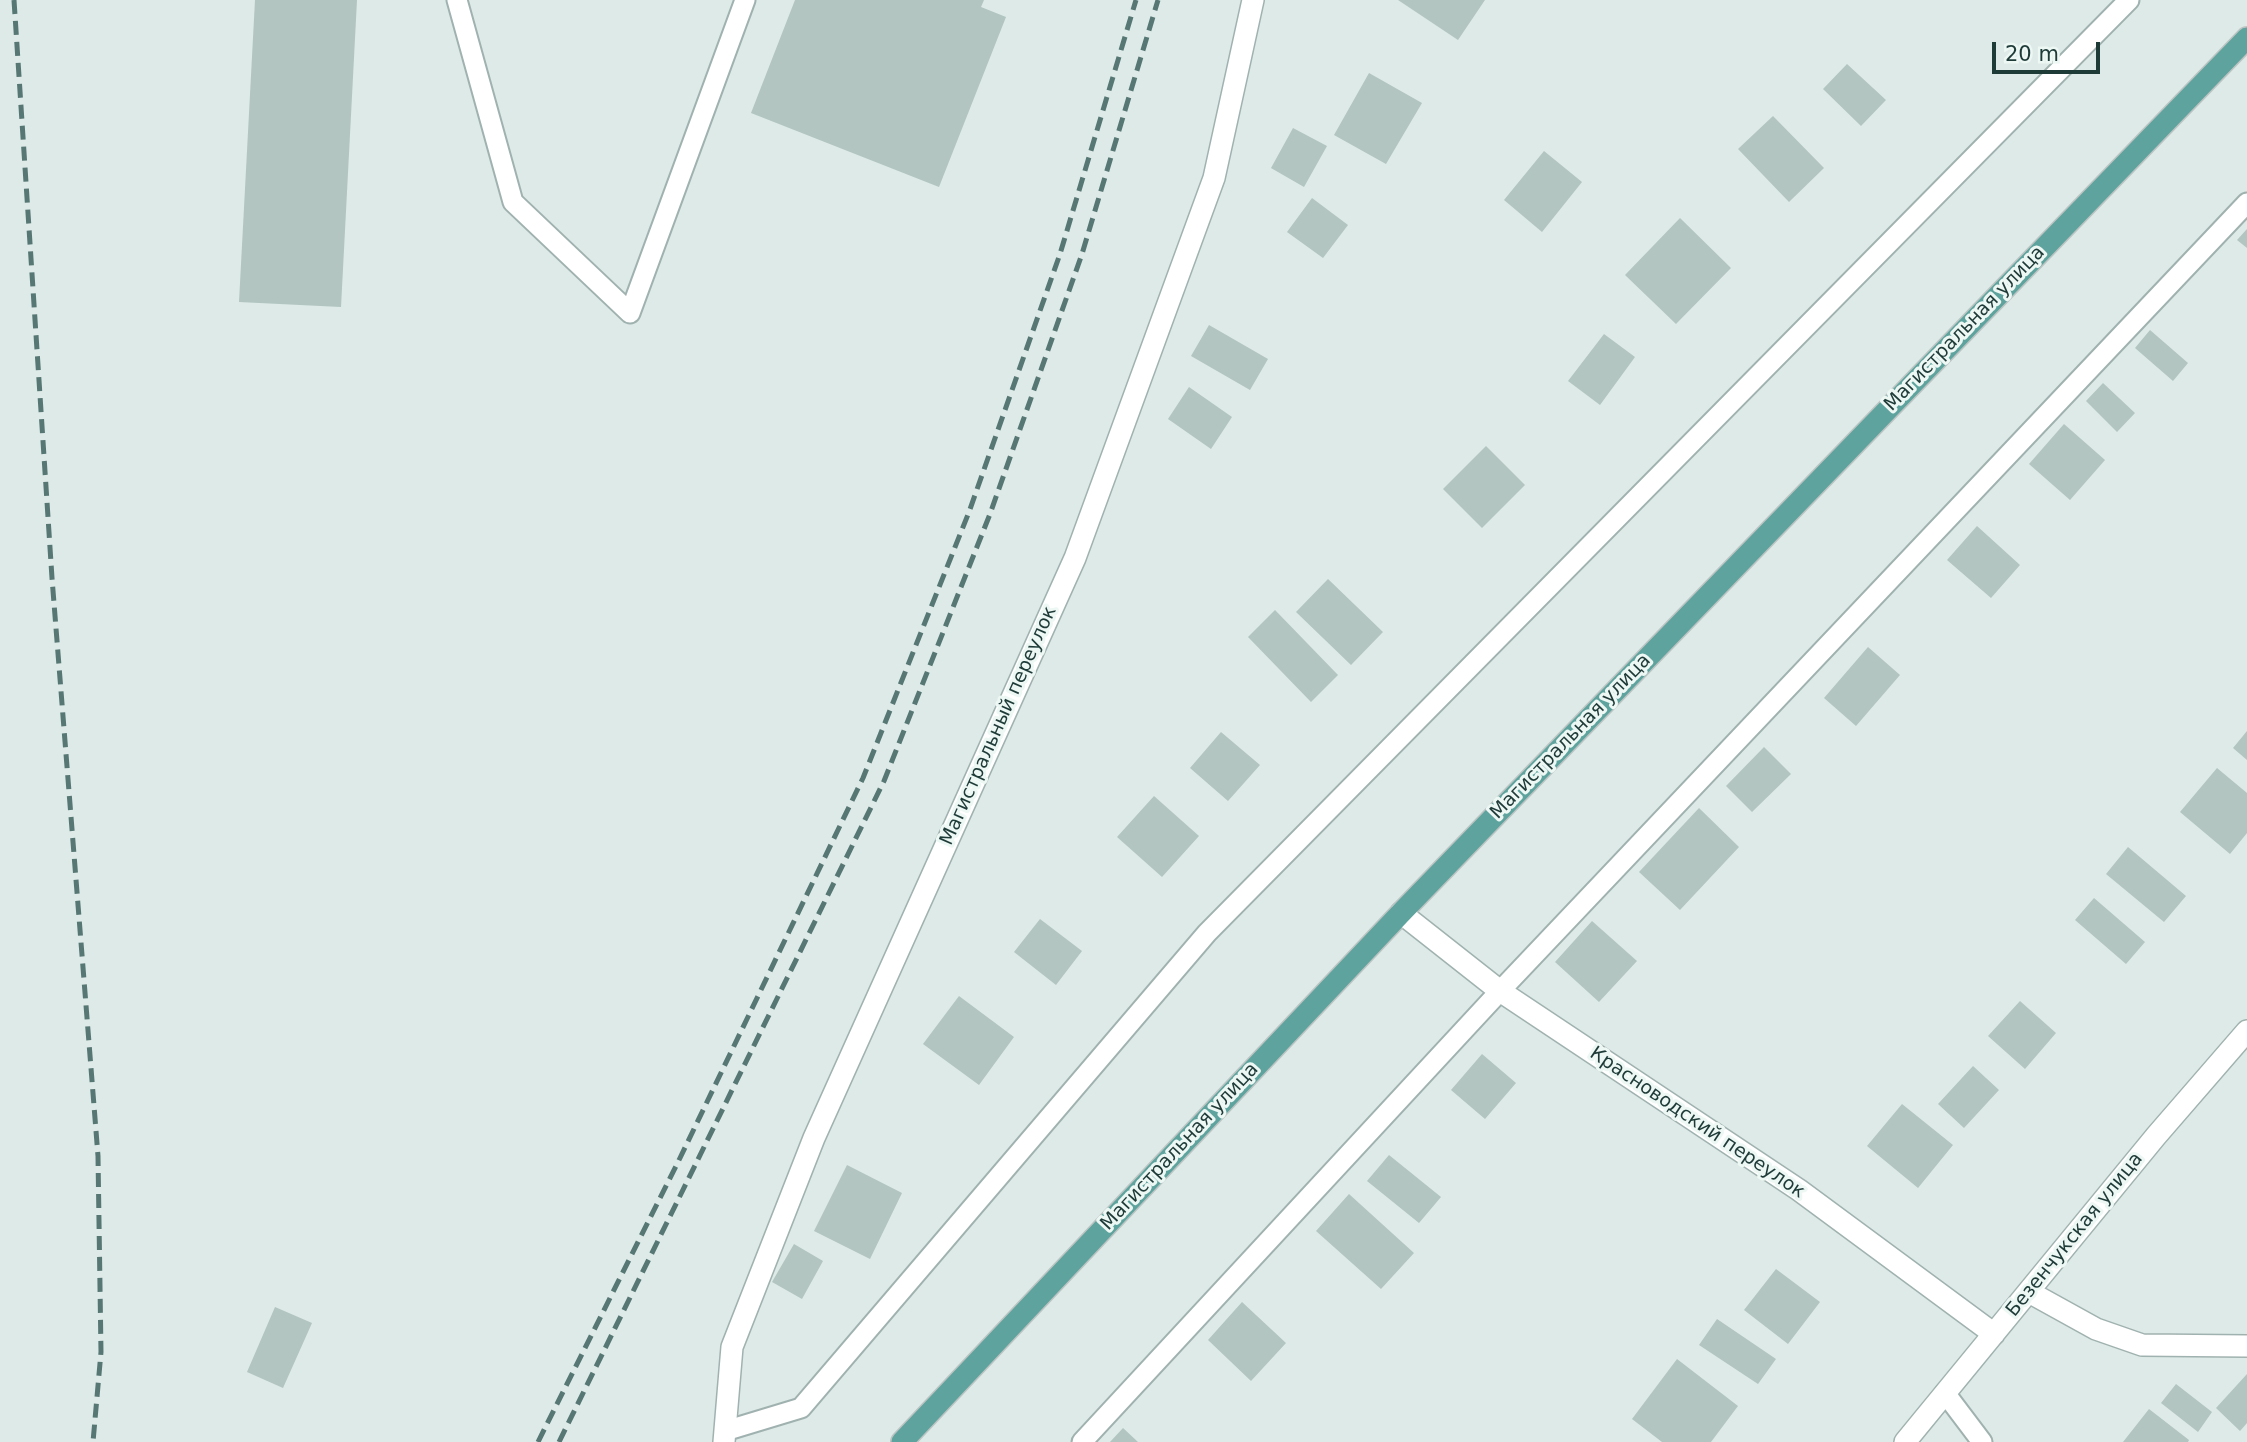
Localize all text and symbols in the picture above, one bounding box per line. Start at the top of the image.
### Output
scale bar [1995,28,2104,72]
text: 20 m [2005,42,2059,66]
street label: Магистральная улица [1880,242,2050,416]
street label: Магистральный переулок [936,603,1062,849]
street label: Магистральная улица [1486,650,1656,824]
street label: Красноводский переулок [1585,1042,1809,1204]
street label: Магистральная улица [1096,1058,1264,1236]
street label: Безенчукская улица [2002,1148,2148,1322]

